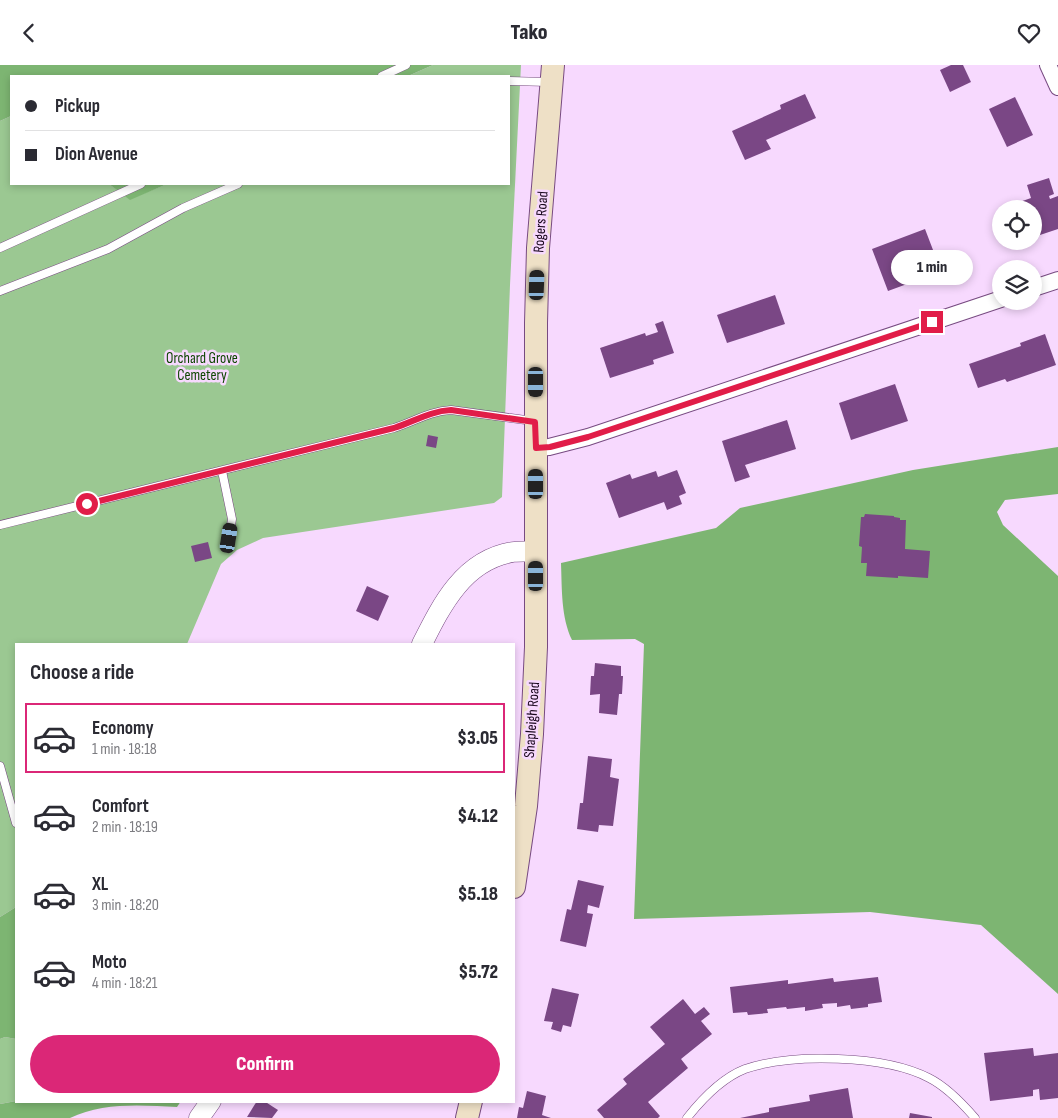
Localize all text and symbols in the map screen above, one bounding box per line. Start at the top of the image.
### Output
icon: back [15,19,43,47]
text: Tako [511,19,547,46]
icon: heart [1015,19,1043,47]
text: Pickup [55,95,100,118]
text: Dion Avenue [55,143,138,166]
street label: Rogers Road [529,191,553,253]
map controls [992,200,1042,310]
button: locate [992,200,1042,250]
callout: 1 min [891,249,973,285]
text: 1 min [917,258,947,277]
button: layers [992,260,1042,310]
car [528,270,545,300]
route end [921,311,943,333]
park label: Orchard Grove Cemetery [166,349,238,385]
car [528,367,543,397]
car [528,469,543,499]
route start [76,493,98,515]
car [219,522,238,554]
car [528,561,543,591]
text: Choose a ride [30,659,134,686]
street label: Shapleigh Road [520,681,544,759]
icon: car [32,716,77,761]
text: Economy [92,717,154,740]
text: $3.05 [457,727,498,750]
text: 1 min · 18:18 [92,740,157,759]
icon: car [32,794,77,839]
text: Comfort [92,795,149,818]
text: $4.12 [458,805,498,828]
text: 2 min · 18:19 [92,818,158,837]
icon: car [32,872,77,917]
text: XL [92,873,108,896]
text: $5.18 [458,883,498,906]
text: 3 min · 18:20 [92,896,159,915]
icon: car [32,950,77,995]
text: Moto [92,951,127,974]
text: $5.72 [459,961,498,984]
text: 4 min · 18:21 [92,974,157,993]
button: Confirm [30,1035,500,1093]

